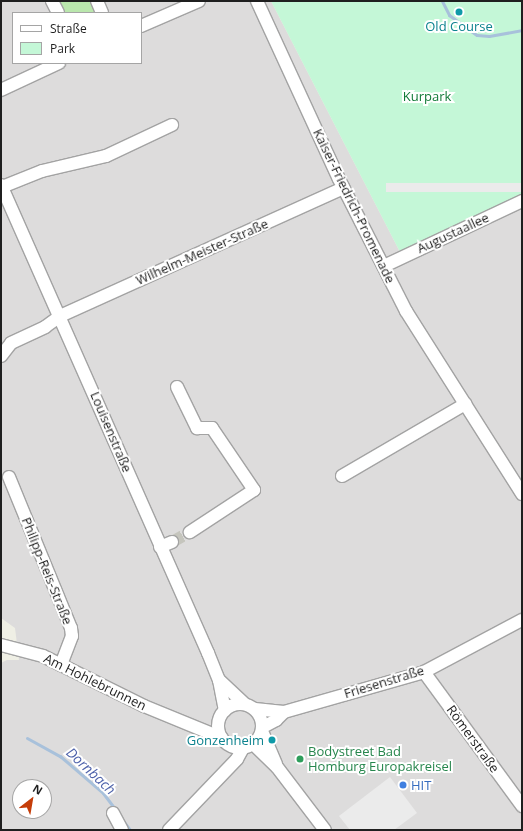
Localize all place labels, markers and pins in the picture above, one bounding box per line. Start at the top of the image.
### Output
marker: Old Course [454,7,464,17]
place label: Old Course [425,18,493,34]
place label: Gonzenheim [187,732,264,748]
marker: Gonzenheim [267,735,277,745]
place label: Bodystreet Bad Homburg Europakreisel [308,744,452,775]
marker: Bodystreet Bad Homburg Europakreisel [295,754,305,764]
place label: HIT [411,777,431,793]
marker: HIT [398,780,408,790]

